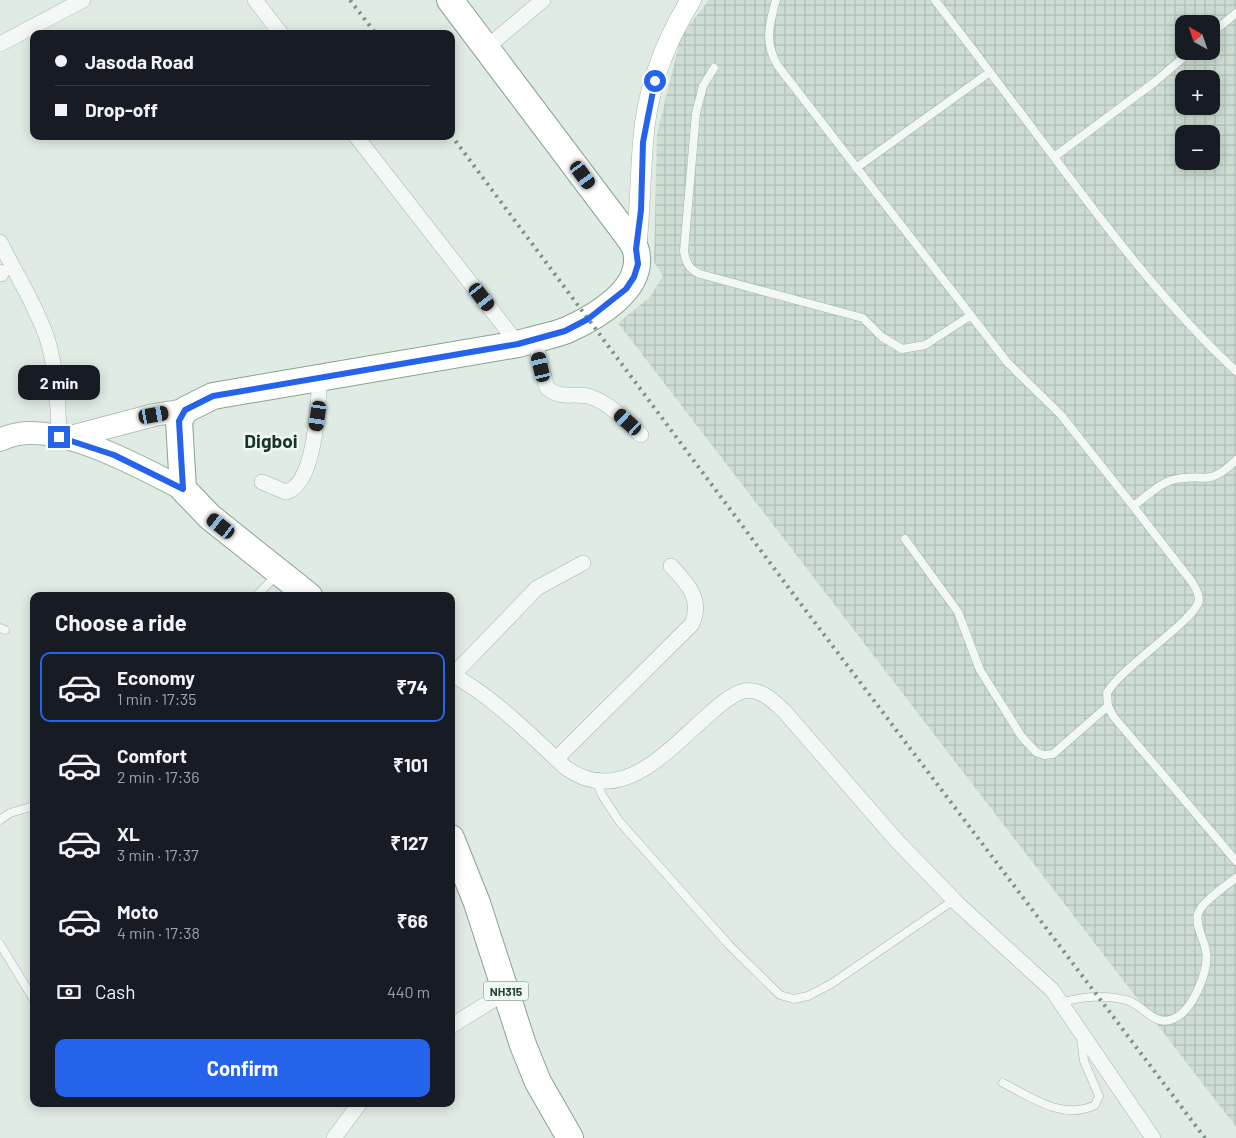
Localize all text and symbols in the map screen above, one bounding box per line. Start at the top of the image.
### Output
north arrow [1175,15,1220,60]
map controls [1175,15,1220,170]
text: Jasoda Road [85,50,194,73]
route start [644,70,666,92]
button: + [1175,70,1220,115]
text: Drop-off [85,98,158,121]
button: − [1175,125,1220,170]
car [568,158,597,192]
car [466,281,497,313]
car [530,351,551,383]
callout: 2 min [18,364,100,400]
text: 2 min [40,373,78,392]
car [308,400,327,432]
car [137,405,170,425]
car [611,406,644,438]
route end [48,426,70,448]
district label: Digboi [244,429,298,452]
car [204,511,237,541]
text: Choose a ride [55,609,187,635]
icon: car [57,665,102,710]
text: Economy [117,666,195,689]
text: ₹74 [396,675,428,698]
text: 1 min · 17:35 [117,689,197,708]
icon: car [57,743,102,788]
text: Comfort [117,744,187,767]
text: ₹101 [393,753,428,776]
text: 2 min · 17:36 [117,767,200,786]
icon: car [57,821,102,866]
text: XL [117,822,140,845]
text: ₹127 [390,831,428,854]
text: 3 min · 17:37 [117,845,199,864]
icon: car [57,899,102,944]
text: Moto [117,900,159,923]
text: ₹66 [397,909,428,932]
text: 4 min · 17:38 [117,923,200,942]
icon: cash [55,978,83,1006]
text: Cash [95,980,136,1003]
road number: NH315 [484,981,528,1000]
text: 440 m [387,982,430,1001]
button: Confirm [55,1039,430,1097]

